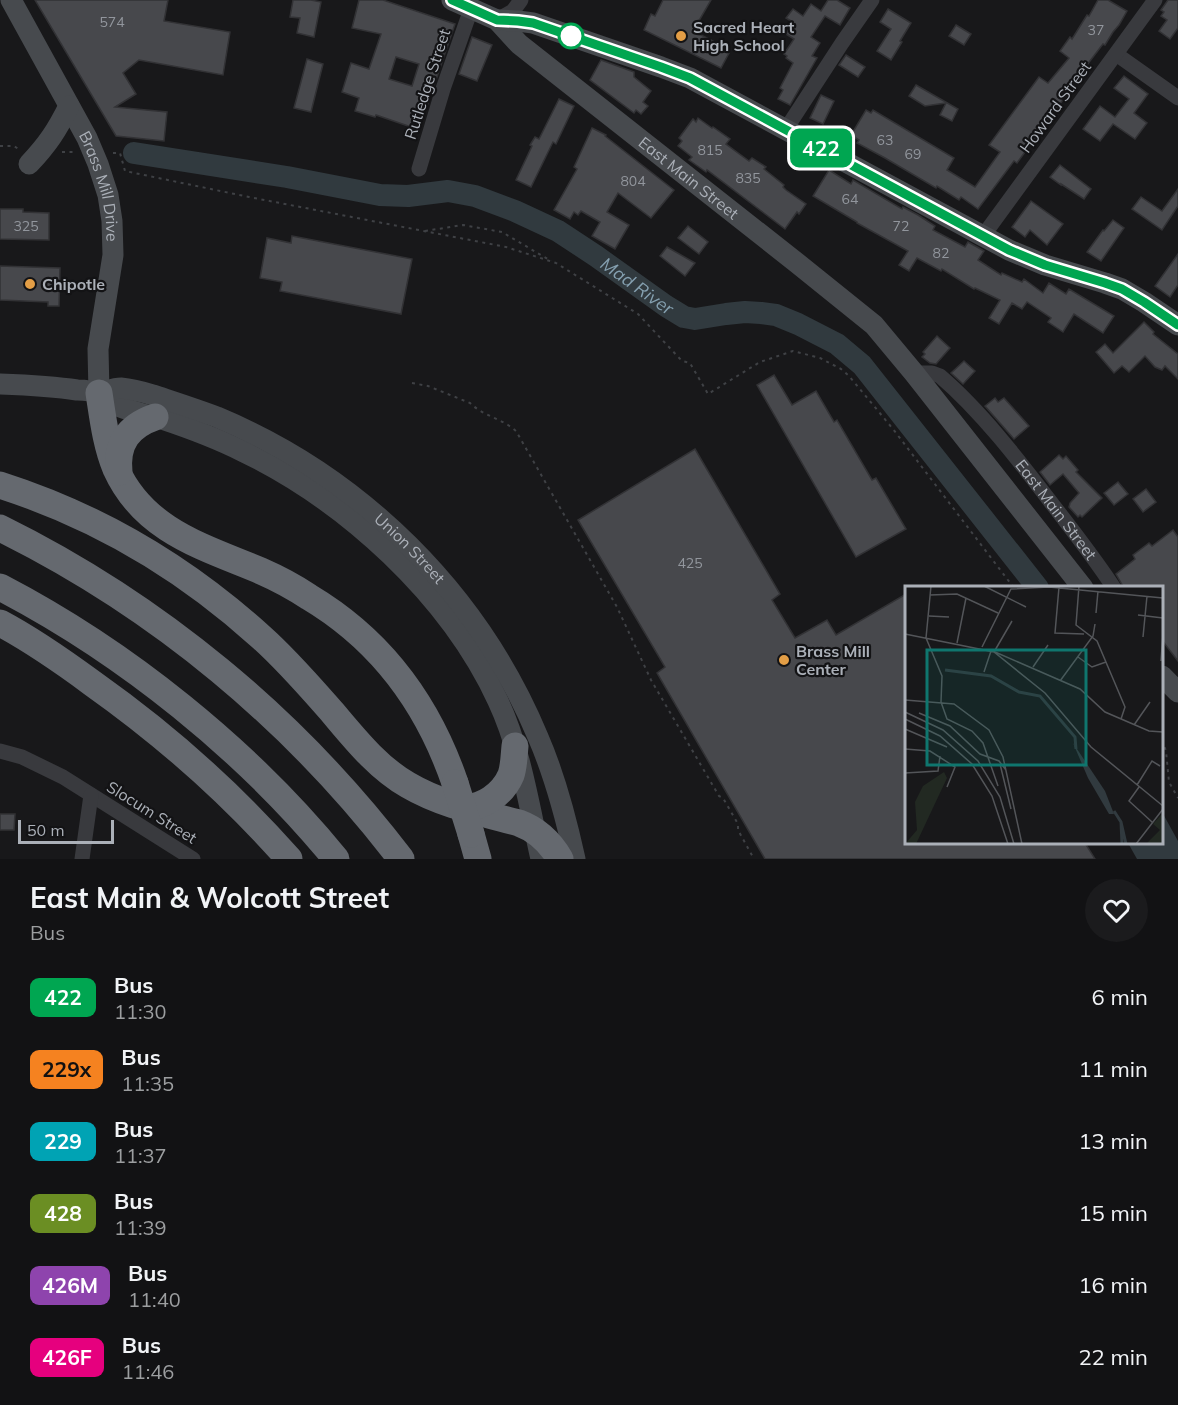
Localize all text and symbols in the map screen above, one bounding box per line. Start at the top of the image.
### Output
house number: 574 [99,13,125,31]
place label: Sacred Heart High School [693,17,794,55]
house number: 37 [1088,21,1104,39]
unlabelled marker [558,23,584,49]
street label: Rutledge Street [400,26,454,142]
marker: Sacred Heart High School [674,29,688,43]
street label: Howard Street [1015,57,1095,157]
street label: Brass Mill Drive [75,127,123,242]
line badge: 422 [786,128,856,168]
house number: 63 [877,131,893,149]
street label: East Main Street [635,132,743,224]
text: 422 [802,135,840,161]
house number: 815 [697,141,723,159]
house number: 69 [905,145,921,163]
house number: 835 [735,169,761,187]
house number: 804 [620,172,646,190]
house number: 64 [842,190,859,208]
house number: 325 [13,217,39,235]
house number: 72 [893,217,909,235]
house number: 82 [933,244,949,262]
water label: Mad River [596,252,679,320]
place label: Chipotle [42,274,105,294]
marker: Chipotle [23,277,37,291]
street label: East Main Street [1011,455,1101,564]
street label: Union Street [370,508,450,588]
house number: 425 [677,554,703,572]
inset map [905,586,1163,844]
place label: Brass Mill Center [796,641,870,679]
marker: Brass Mill Center [777,653,791,667]
street label: Slocum Street [103,776,201,848]
scale bar [18,817,114,844]
text: 50 m [27,820,64,840]
button: heart [1085,879,1148,942]
text: East Main & Wolcott Street [30,880,389,915]
text: Bus [30,920,65,945]
text: Bus [114,971,153,999]
text: 6 min [1092,983,1148,1011]
text: 422 [44,984,82,1010]
text: 11:30 [114,999,167,1024]
text: Bus [121,1043,161,1071]
text: 11 min [1078,1055,1148,1083]
text: 229x [42,1056,91,1082]
text: 11:35 [121,1071,174,1096]
text: Bus [114,1115,153,1143]
text: 13 min [1078,1127,1148,1155]
text: 229 [44,1128,82,1154]
text: 11:37 [114,1143,167,1168]
text: Bus [114,1187,153,1215]
text: 15 min [1078,1199,1148,1227]
text: 428 [44,1200,82,1226]
text: 11:39 [114,1215,167,1240]
text: Bus [128,1259,167,1287]
text: 16 min [1078,1271,1148,1299]
text: 426M [42,1272,98,1298]
text: 11:40 [128,1287,181,1312]
text: Bus [122,1331,161,1359]
text: 22 min [1078,1343,1148,1371]
text: 426F [42,1344,92,1370]
text: 11:46 [122,1359,174,1384]

